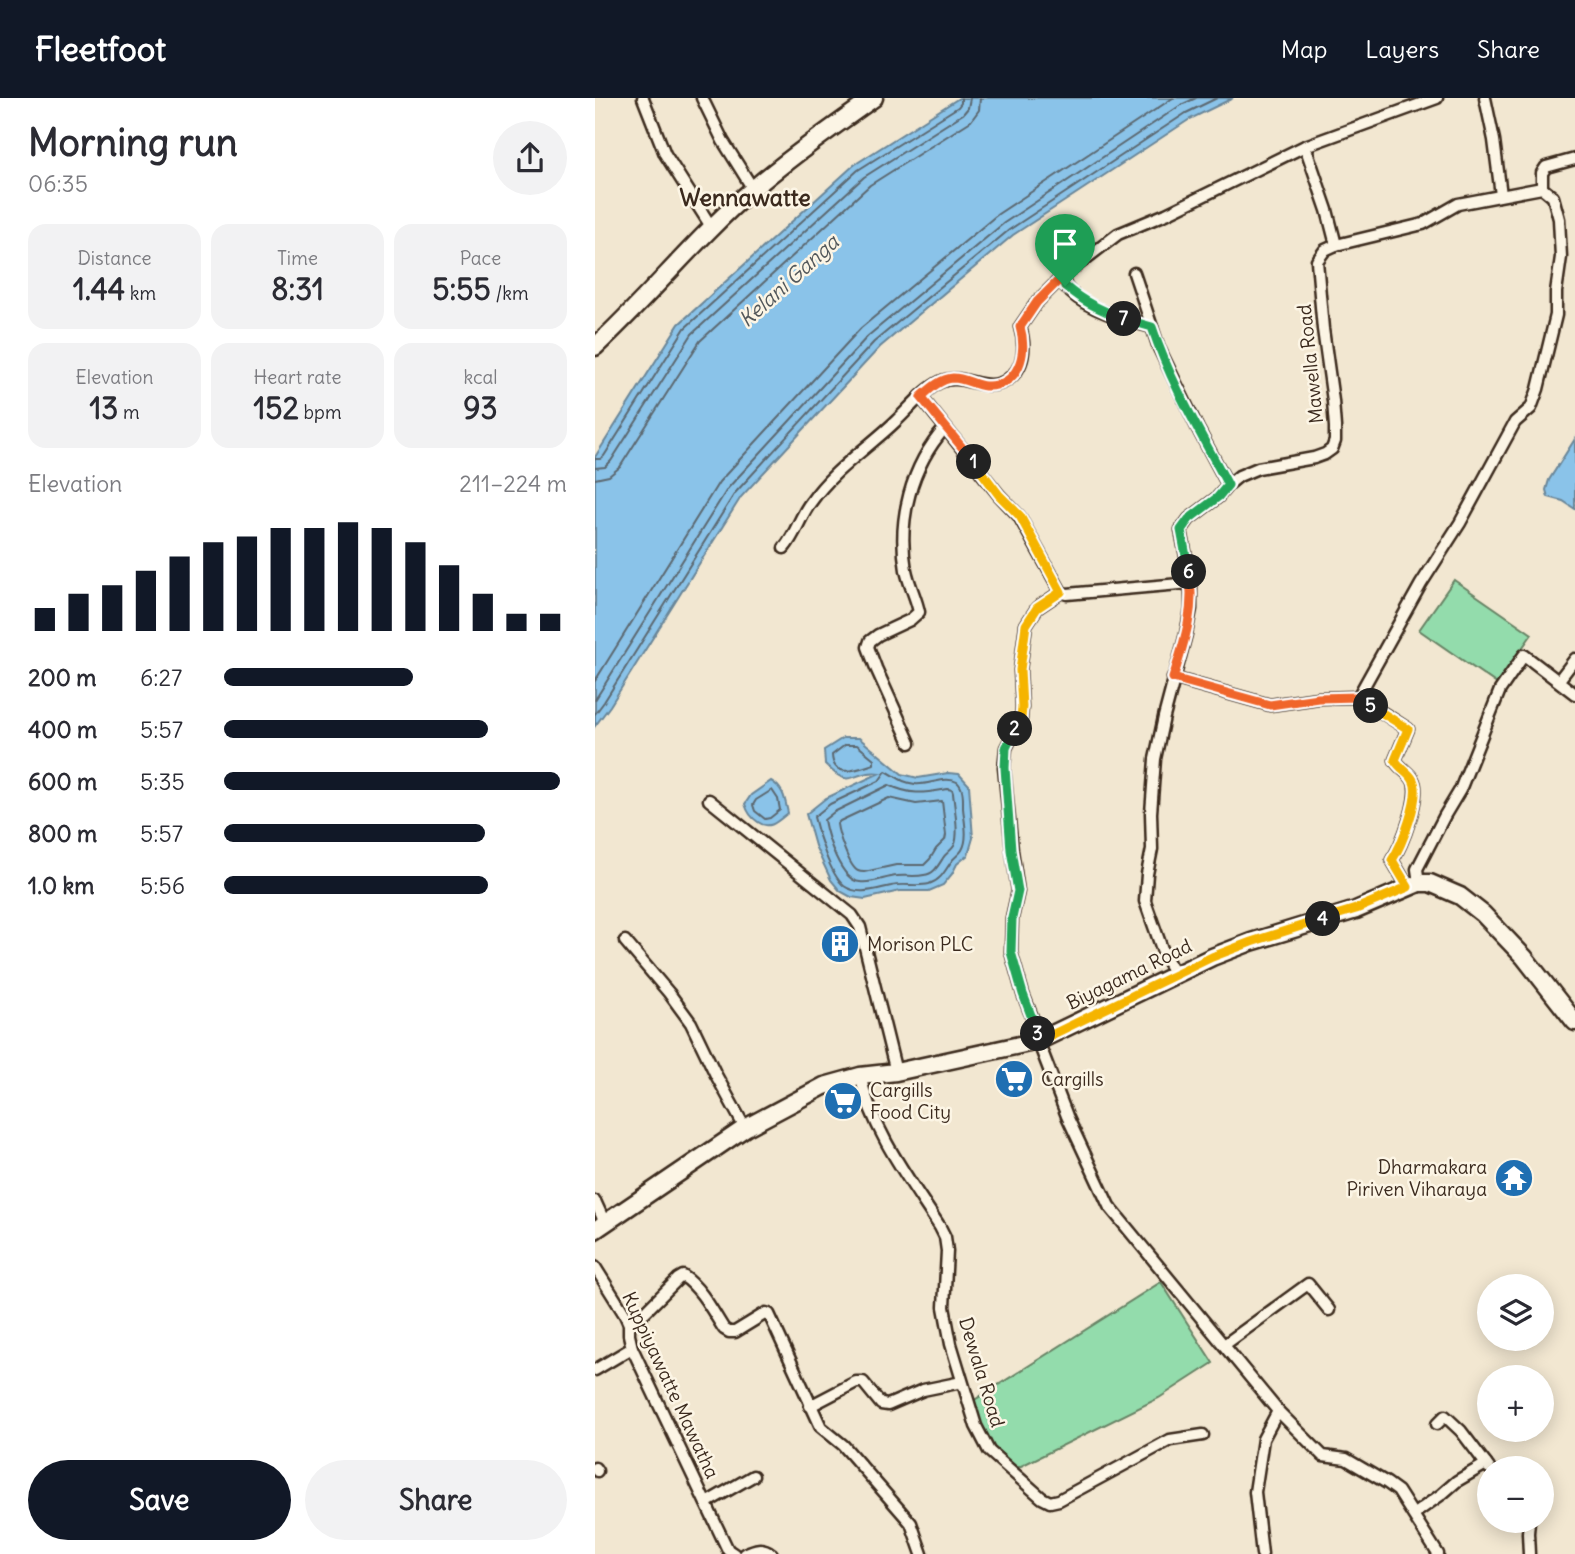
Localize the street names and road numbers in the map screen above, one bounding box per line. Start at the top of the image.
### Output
street label: Mawella Road [1292,303,1328,425]
street label: Biyagama Road [1062,933,1196,1015]
street label: Kuppiyawatte Mawatha [617,1288,725,1482]
street label: Dewala Road [954,1314,1010,1430]

